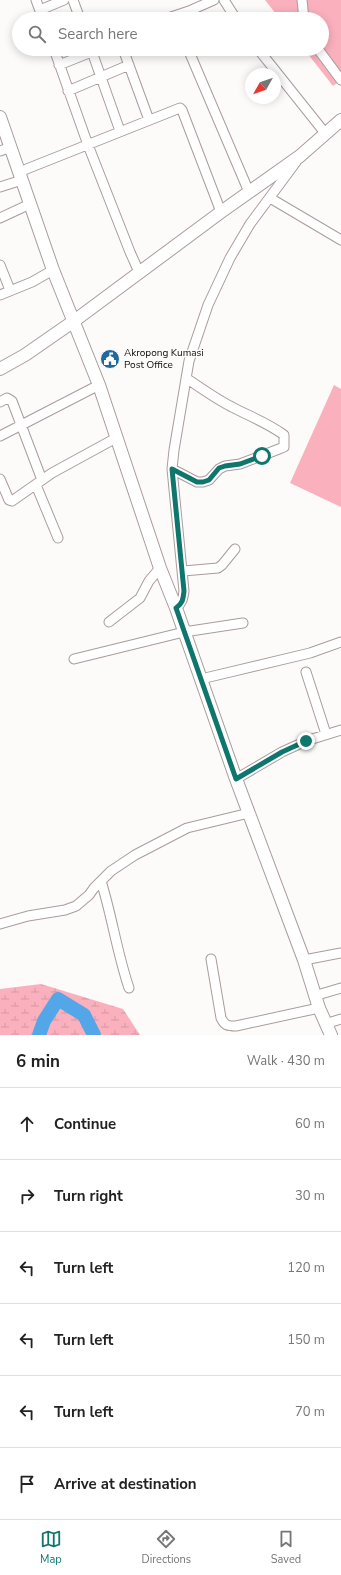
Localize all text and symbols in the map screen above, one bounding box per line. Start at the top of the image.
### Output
search box [12,12,329,56]
icon: search [26,23,48,45]
text: Search here [58,24,138,44]
north arrow [245,68,281,104]
place label: Akropong Kumasi Post Office [124,346,204,372]
public building icon: Akropong Kumasi Post Office [99,348,121,370]
route start [253,447,271,465]
route end [297,732,315,750]
text: 6 min [16,1050,60,1073]
text: Walk · 430 m [247,1052,325,1070]
icon: ahead [16,1113,38,1135]
text: Continue [54,1114,116,1134]
text: 60 m [295,1115,325,1133]
icon: right [16,1185,38,1207]
text: Turn right [54,1186,123,1206]
text: 30 m [295,1187,325,1205]
icon: left [16,1257,38,1279]
text: Turn left [54,1258,113,1278]
text: 120 m [287,1259,325,1277]
icon: left [16,1329,38,1351]
text: Turn left [54,1330,113,1350]
text: 150 m [287,1331,325,1349]
icon: left [16,1401,38,1423]
text: Turn left [54,1402,113,1422]
text: 70 m [295,1403,325,1421]
icon: arrive [16,1473,38,1495]
text: Arrive at destination [54,1474,197,1494]
tab: Map [40,1528,62,1567]
tab: Directions [142,1528,191,1567]
tab: Saved [271,1528,301,1567]

